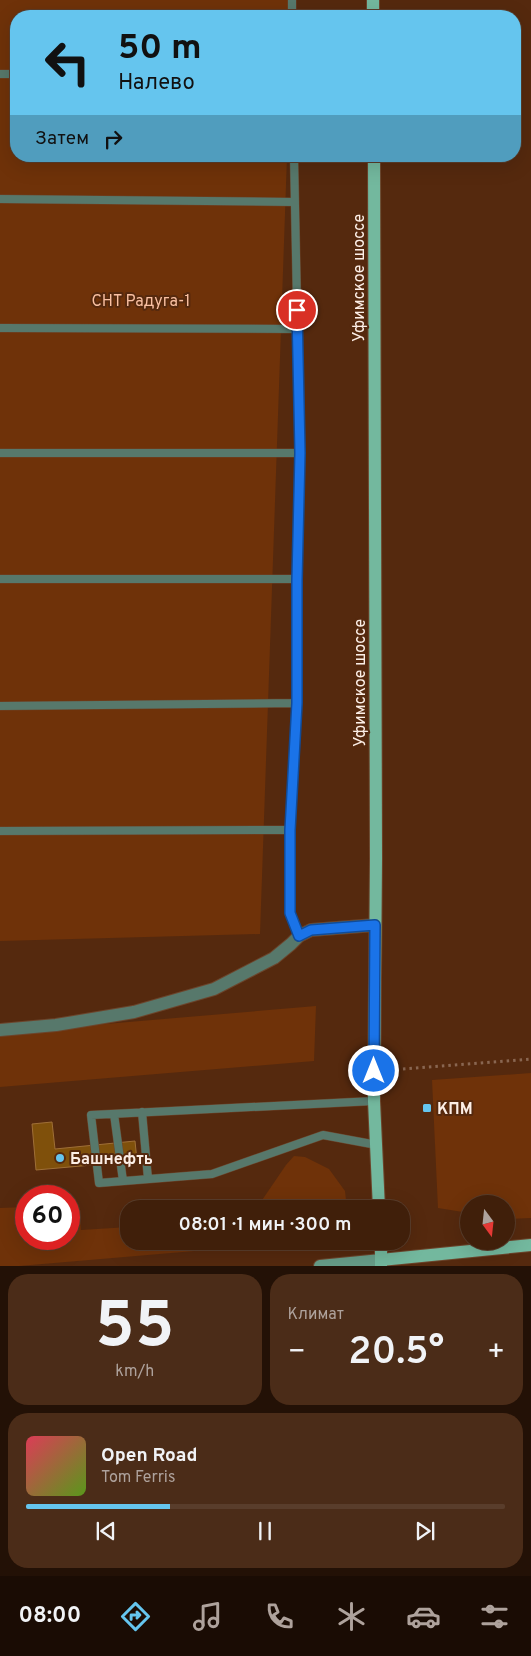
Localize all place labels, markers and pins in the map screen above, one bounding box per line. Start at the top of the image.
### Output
pin [276,289,318,331]
place label: КПМ [437,1100,473,1120]
marker: КПМ [421,1102,433,1114]
place label: Башнефть [70,1150,153,1170]
marker: Башнефть [54,1152,66,1164]

